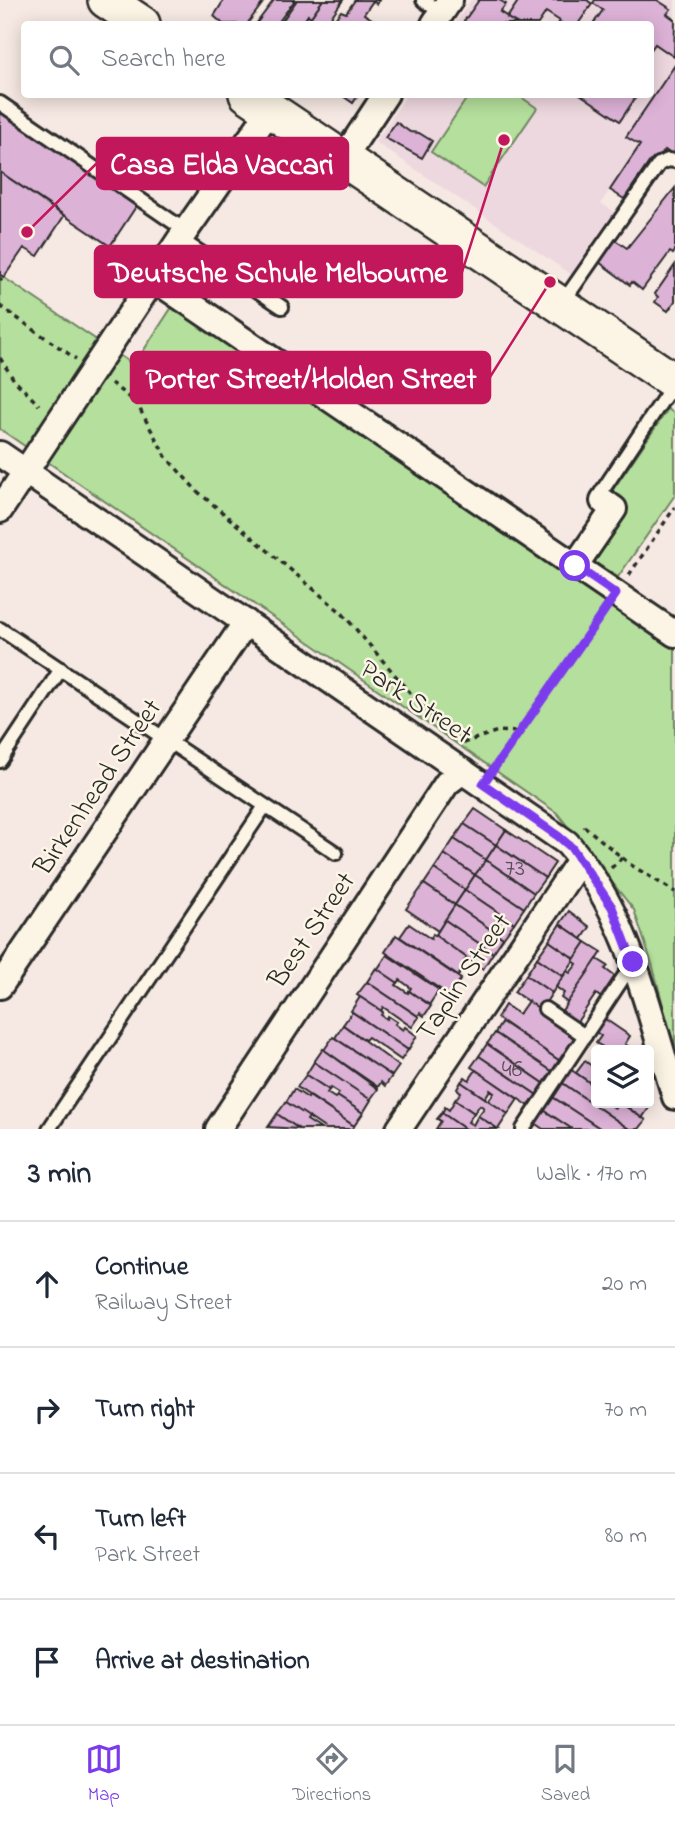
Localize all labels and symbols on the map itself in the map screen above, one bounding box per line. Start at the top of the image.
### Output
callout: Casa Elda Vaccari [97,138,348,189]
text: Casa Elda Vaccari [110,145,334,189]
callout: Deutsche Schule Melbourne [95,246,462,297]
text: Deutsche Schule Melbourne [107,253,449,297]
callout: Porter Street/Holden Street [131,352,490,403]
text: Porter Street/Holden Street [145,359,477,403]
route start [559,550,590,581]
street label: Park Street [350,650,480,756]
street label: Birkenhead Street [24,691,173,885]
house number: 73 [505,852,525,887]
street label: Best Street [258,865,367,998]
street label: Taplin Street [407,906,523,1050]
route end [617,946,648,977]
house number: 46 [502,1053,523,1088]

